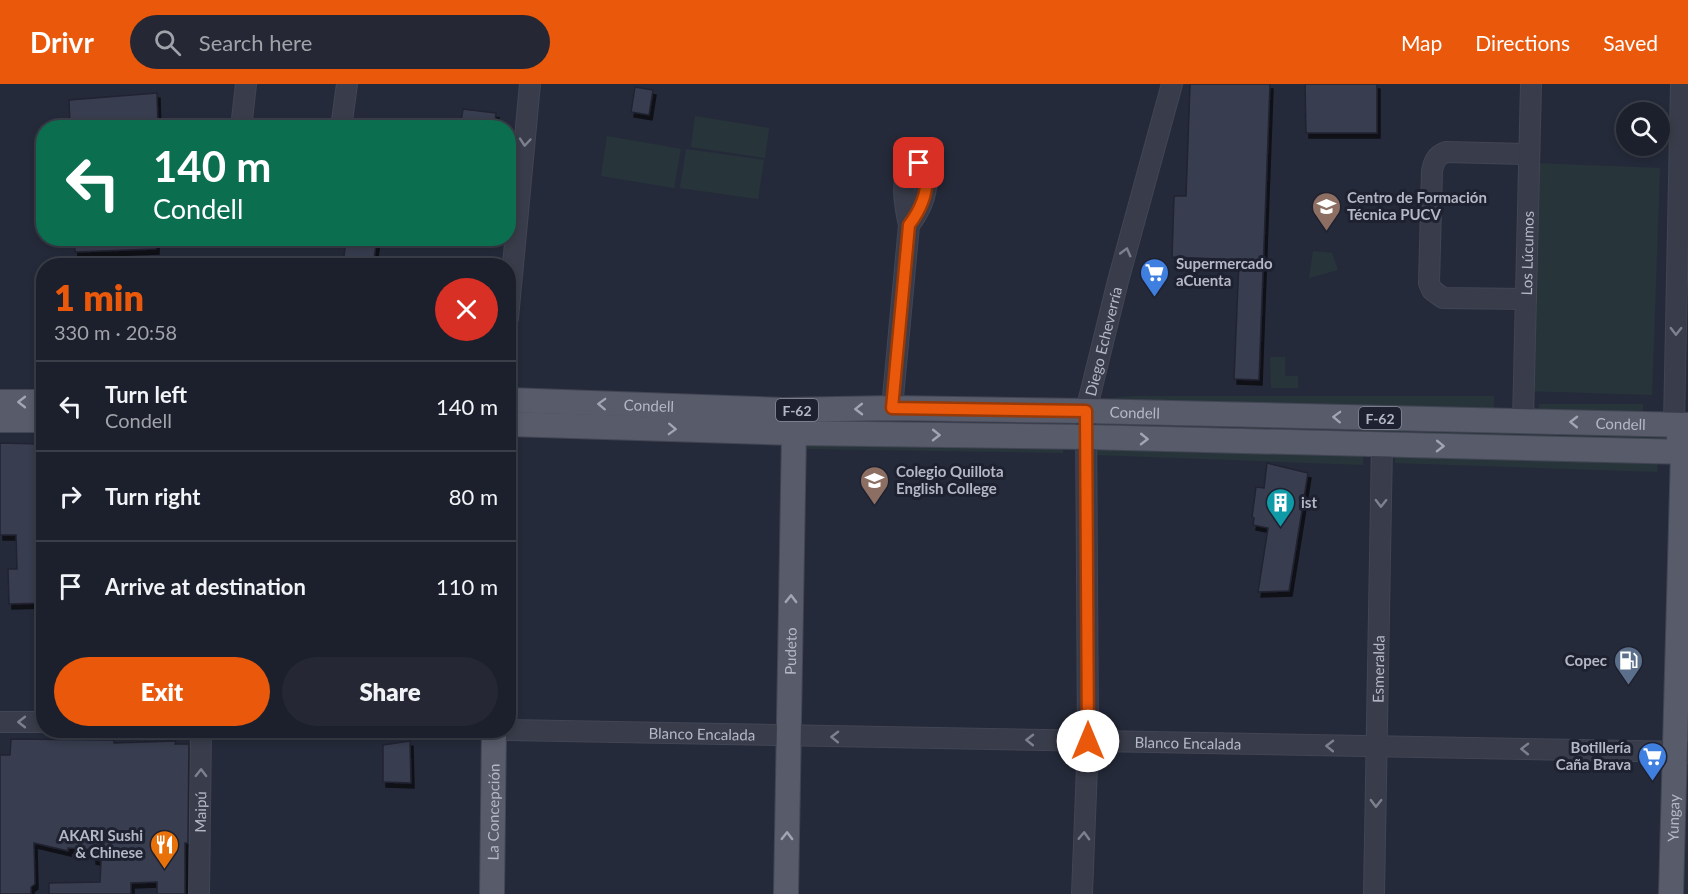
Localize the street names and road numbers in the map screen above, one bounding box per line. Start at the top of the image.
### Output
street label: Los Lúcumos [1517,211,1537,296]
street label: Diego Echeverría [1081,285,1125,398]
street label: Condell [624,395,674,415]
road number: F-62 [776,399,818,421]
street label: Condell [1109,403,1160,422]
road number: F-62 [1359,407,1401,429]
street label: Condell [1595,414,1646,433]
street label: Pudeto [781,627,800,675]
street label: Esmeralda [1368,635,1388,703]
street label: Blanco Encalada [648,724,755,744]
street label: Blanco Encalada [1134,733,1241,753]
street label: La Concepción [483,763,503,861]
street label: Maipú [191,791,209,833]
street label: Yungay [1663,794,1683,842]

